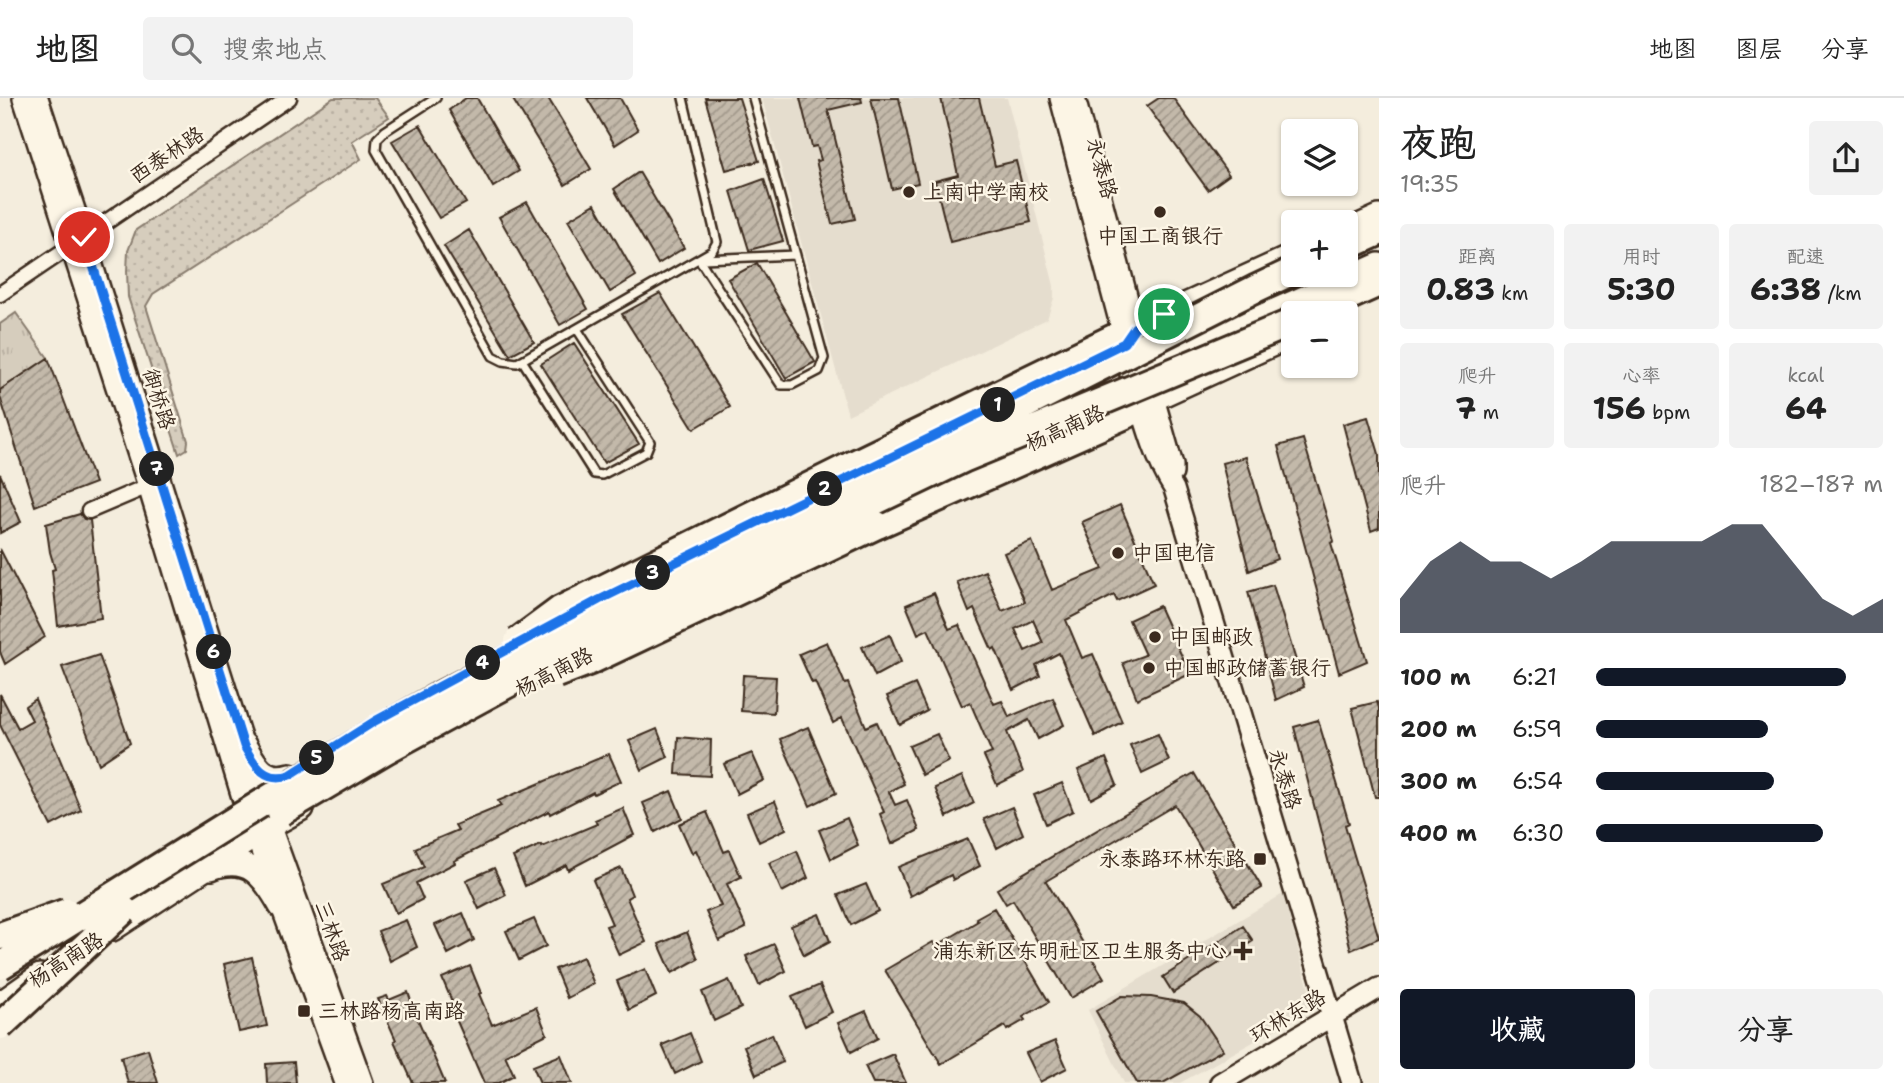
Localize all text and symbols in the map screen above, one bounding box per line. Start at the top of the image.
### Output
search box [143,17,633,80]
text: 地图 [35,26,101,71]
icon: search [167,29,205,67]
text: 搜索地点 [223,31,327,66]
text: 地图 [1649,33,1697,65]
text: 图层 [1735,33,1783,65]
text: 分享 [1821,33,1869,65]
text: 夜跑 [1400,117,1476,168]
map controls [1281,119,1358,378]
button: layers [1281,119,1358,196]
street label: 西泰林路 [124,120,210,190]
button: share [1809,121,1883,195]
street label: 永泰路 [1080,134,1124,202]
text: 19:35 [1400,169,1459,199]
place label: 上南中学南校 [923,178,1049,206]
marker: 上南中学南校 [901,184,917,200]
marker: 中国工商银行 [1152,204,1168,220]
pin [54,207,114,267]
button: + [1281,210,1358,287]
icon: check [65,218,103,256]
place label: 中国工商银行 [1097,222,1223,250]
text: 距离 [1458,244,1496,269]
text: 用时 [1622,244,1661,269]
text: 配速 [1787,244,1825,269]
text: 0.83 [1426,269,1495,310]
text: 5:30 [1607,269,1676,310]
text: 6:38 [1750,269,1821,310]
text: km [1495,281,1528,306]
text: /km [1821,281,1862,306]
pin [1134,284,1194,344]
icon: arrive [1145,295,1183,333]
button: − [1281,301,1358,378]
text: 爬升 [1458,363,1496,388]
text: 心率 [1622,363,1661,388]
text: kcal [1787,363,1824,388]
street label: 御桥路 [136,365,182,433]
pin: 1 [981,388,1016,422]
text: 7 [1455,388,1476,429]
text: 156 [1592,388,1646,429]
text: 64 [1785,388,1827,429]
text: 1 [993,392,1002,417]
street label: 杨高南路 [1021,398,1109,458]
text: m [1476,400,1499,425]
text: bpm [1646,400,1691,425]
pin: 7 [140,452,174,486]
text: 7 [150,456,163,481]
text: 182–187 m [1759,469,1883,499]
text: 爬升 [1400,470,1446,500]
pin: 2 [808,472,842,506]
text: 2 [818,476,831,501]
place label: 中国电信 [1132,539,1216,567]
marker: 中国电信 [1110,545,1126,561]
pin: 3 [636,556,670,590]
text: 3 [646,560,659,585]
place label: 中国邮政 [1169,623,1253,651]
marker: 中国邮政 [1147,629,1163,645]
pin: 6 [196,634,232,670]
text: 6 [207,639,220,664]
street label: 杨高南路 [510,640,598,704]
pin: 4 [466,646,500,680]
text: 4 [476,650,489,675]
place label: 中国邮政储蓄银行 [1163,654,1331,682]
marker: 中国邮政储蓄银行 [1141,660,1157,676]
text: 100 m [1400,662,1471,692]
text: 6:21 [1512,662,1557,692]
text: 200 m [1400,714,1477,744]
text: 6:59 [1512,714,1562,744]
pin: 5 [300,740,334,776]
text: 5 [311,745,322,770]
street label: 永泰路 [1262,745,1308,813]
text: 300 m [1400,766,1477,796]
text: 6:54 [1512,766,1563,796]
text: 400 m [1400,818,1477,848]
text: 6:30 [1512,818,1564,848]
place label: 永泰路环林东路 [1099,845,1246,873]
marker: 永泰路环林东路 [1252,851,1268,867]
street label: 三林路 [308,897,356,965]
street label: 杨高南路 [23,925,109,995]
place label: 浦东新区东明社区卫生服务中心 [933,937,1227,965]
marker: 浦东新区东明社区卫生服务中心 [1233,941,1253,961]
street label: 环林东路 [1245,982,1331,1050]
button: 收藏 [1400,989,1635,1069]
button: 分享 [1649,989,1883,1069]
place label: 三林路杨高南路 [318,997,465,1025]
marker: 三林路杨高南路 [296,1003,312,1019]

